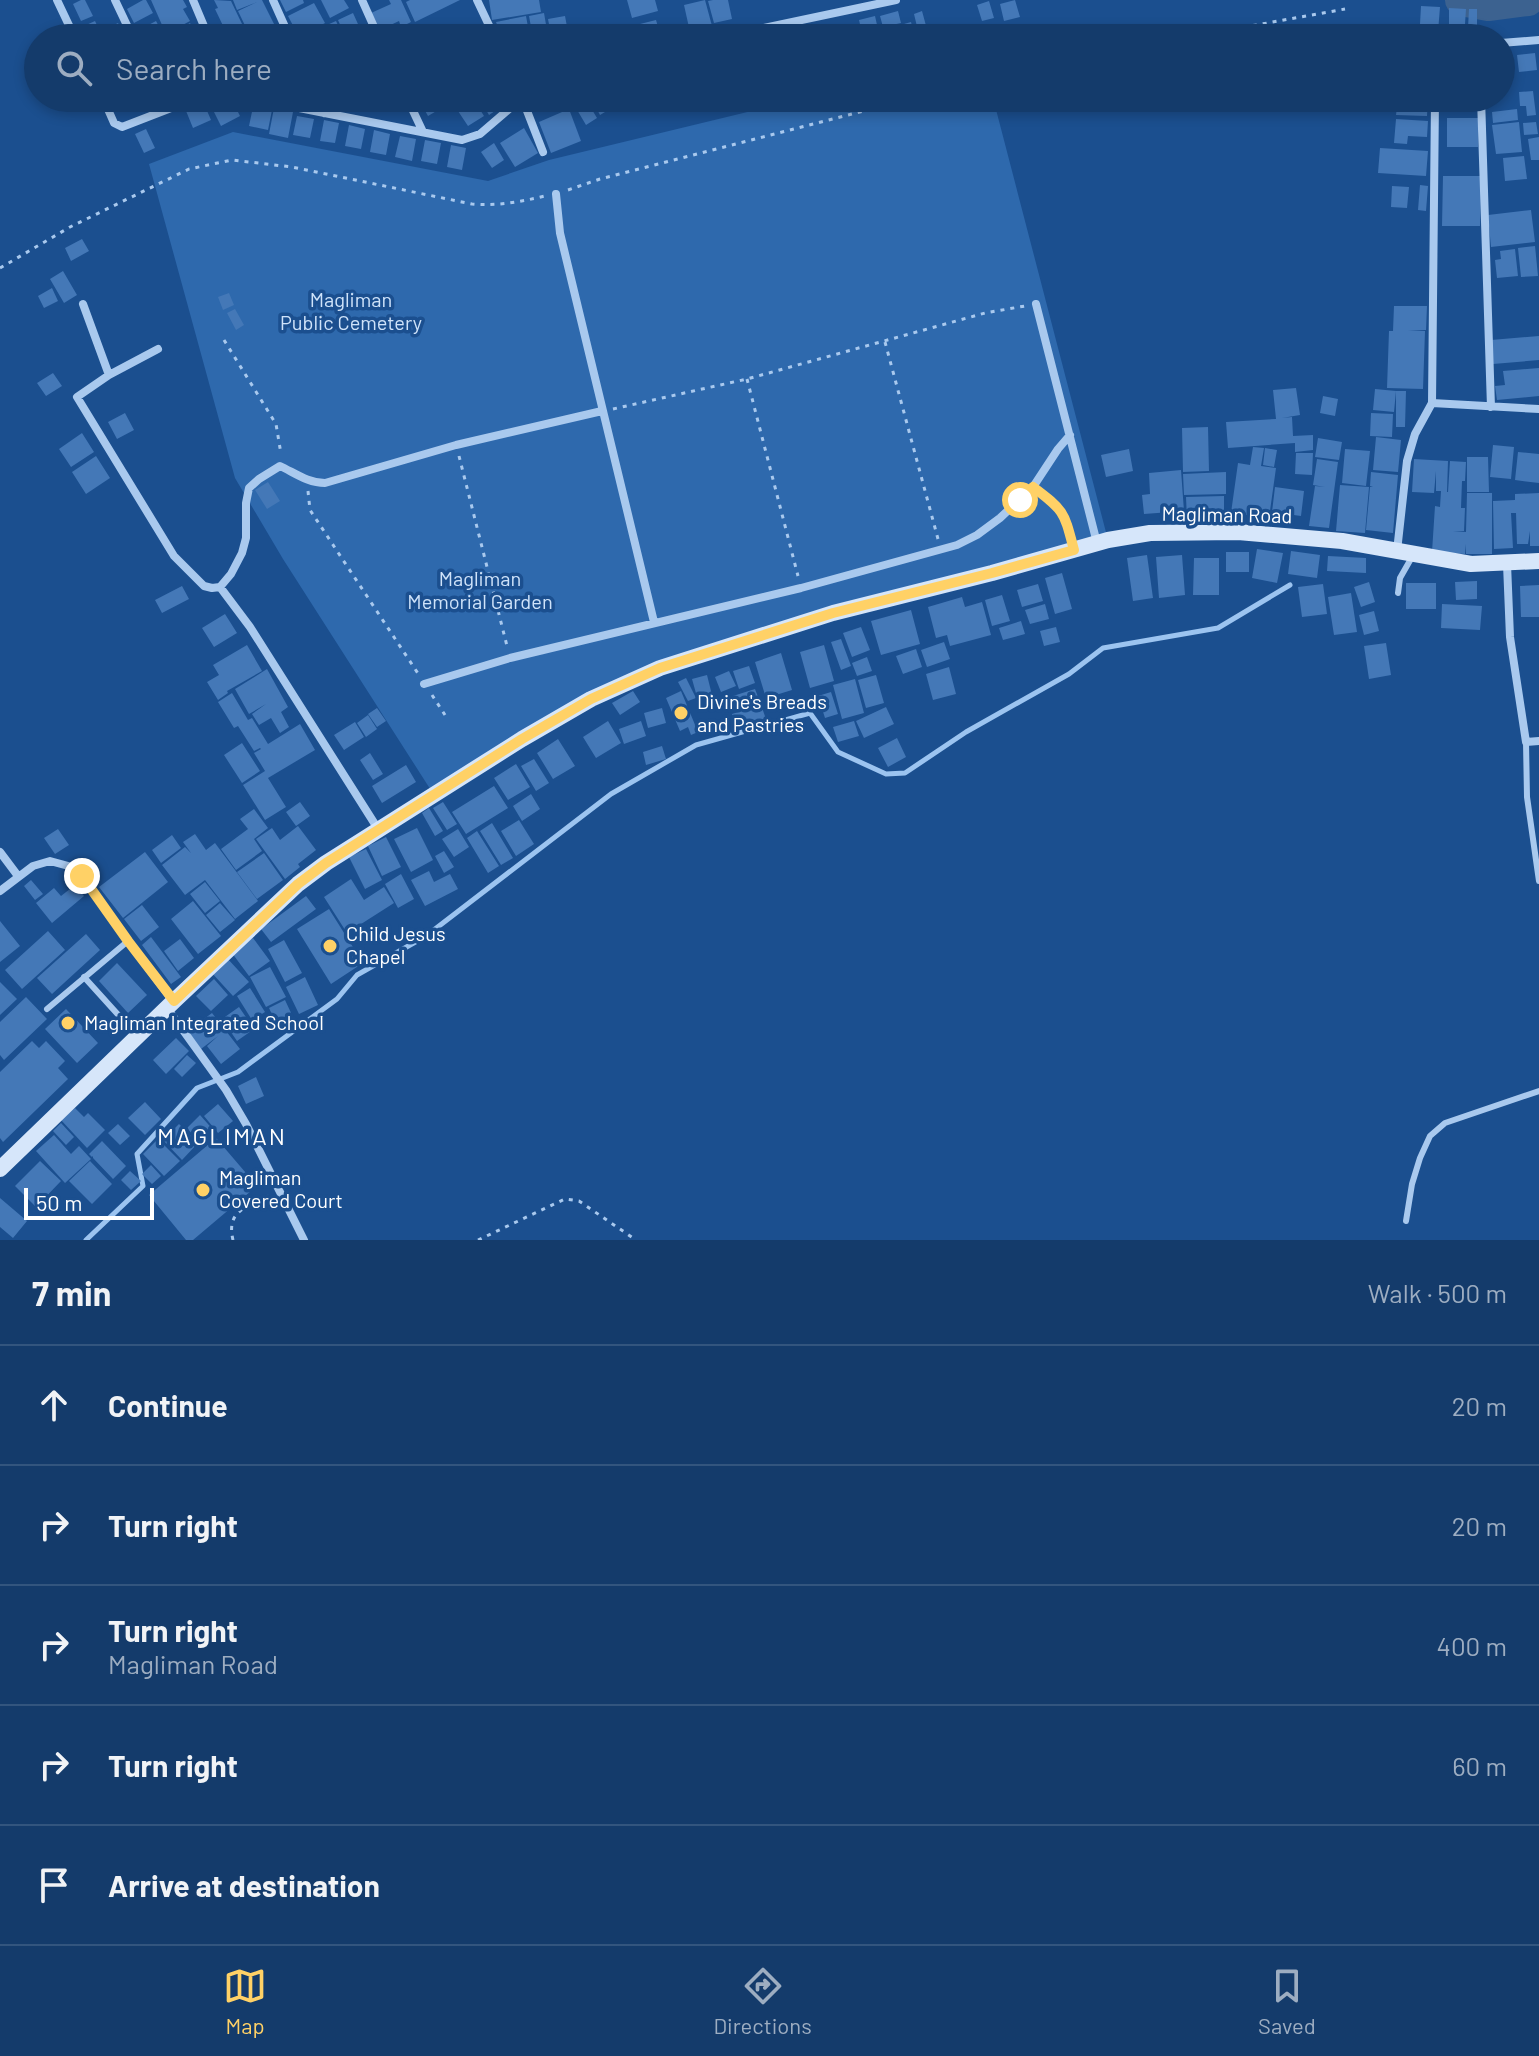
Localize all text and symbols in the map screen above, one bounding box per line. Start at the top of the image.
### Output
search box [24,24,1515,112]
icon: search [52,46,96,90]
text: Search here [116,50,272,86]
park label: Magliman Public Cemetery [280,287,422,334]
route start [1002,482,1038,518]
street label: Magliman Road [1161,501,1293,527]
park label: Magliman Memorial Garden [407,566,553,613]
place label: Divine's Breads and Pastries [697,689,827,736]
marker: Divine's Breads and Pastries [672,704,690,722]
route end [64,858,100,894]
place label: Child Jesus Chapel [346,921,446,968]
marker: Child Jesus Chapel [321,937,339,955]
place label: Magliman Integrated School [84,1010,324,1034]
marker: Magliman Integrated School [59,1014,77,1032]
district label: MAGLIMAN [157,1121,287,1150]
place label: Magliman Covered Court [219,1165,343,1212]
marker: Magliman Covered Court [194,1181,212,1199]
scale bar [24,1184,154,1220]
text: 50 m [36,1189,82,1215]
text: 7 min [32,1272,111,1313]
text: Walk · 500 m [1368,1277,1507,1308]
icon: ahead [32,1383,76,1427]
text: Continue [108,1387,228,1423]
text: 20 m [1452,1390,1507,1421]
icon: right [32,1503,76,1547]
text: Turn right [108,1507,238,1543]
text: 20 m [1452,1510,1507,1541]
text: Turn right [108,1612,238,1648]
icon: right [32,1623,76,1667]
text: 400 m [1437,1630,1507,1661]
text: Magliman Road [108,1648,278,1679]
icon: right [32,1743,76,1787]
text: Turn right [108,1747,238,1783]
text: 60 m [1452,1750,1507,1781]
icon: arrive [32,1863,76,1907]
text: Arrive at destination [108,1867,380,1903]
tab: Map [223,1964,267,2038]
tab: Directions [713,1964,812,2038]
tab: Saved [1258,1964,1316,2038]

